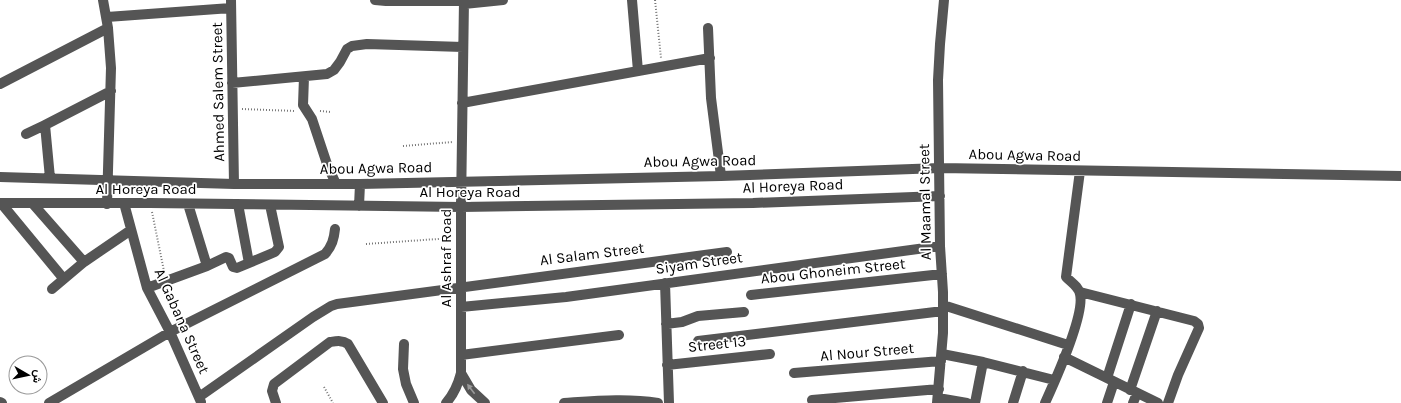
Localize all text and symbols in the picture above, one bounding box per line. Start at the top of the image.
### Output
street label: Ahmed Salem Street [208,22,228,162]
street label: Al Maamal Street [915,143,935,261]
street label: Abou Agwa Road [969,145,1081,165]
street label: Abou Agwa Road [644,151,756,171]
street label: Abou Agwa Road [320,158,432,178]
street label: Al Horeya Road [742,175,844,197]
street label: Al Horeya Road [95,180,197,198]
street label: Al Horeya Road [419,183,521,201]
street label: Al Ashraf Road [437,209,455,307]
street label: Al Salam Street [539,239,646,269]
street label: Siyam Street [654,248,744,278]
street label: Abou Ghoneim Street [760,254,907,288]
street label: Al Gabana Street [151,265,213,377]
street label: Street 13 [687,332,747,356]
street label: Al Nour Street [819,339,915,365]
north arrow [8,355,48,395]
text: ش [30,369,45,384]
one-way arrow [467,384,475,395]

